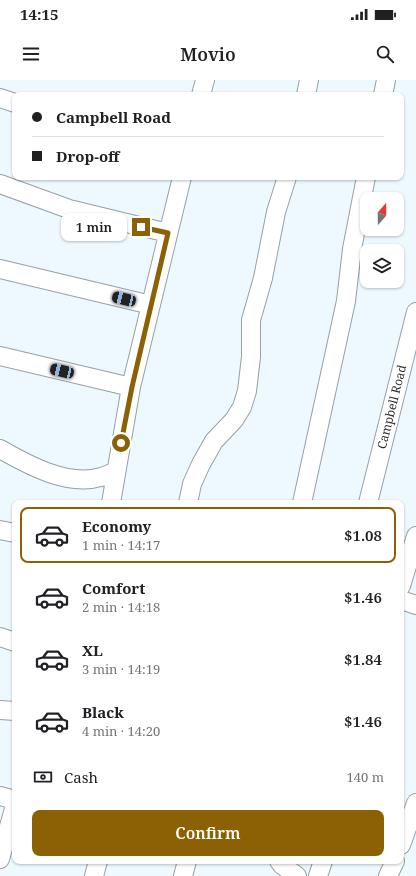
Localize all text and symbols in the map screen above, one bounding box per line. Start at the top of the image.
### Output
text: 14:15 [20,4,58,24]
text: Movio [180,42,236,66]
icon: menu [20,43,42,65]
icon: search [374,43,396,65]
text: Campbell Road [56,107,171,127]
text: Drop-off [56,146,120,166]
north arrow [360,192,404,236]
map controls [360,192,404,288]
callout: 1 min [61,213,127,241]
text: 1 min [76,218,112,236]
route end [132,218,150,236]
button: layers [360,244,404,288]
car [111,290,137,308]
car [49,362,75,380]
street label: Campbell Road [373,362,410,451]
route start [112,434,130,452]
text: Economy [82,516,151,536]
icon: car [34,517,70,553]
text: $1.08 [344,525,382,545]
text: 1 min · 14:17 [82,536,160,554]
text: Comfort [82,578,145,598]
icon: car [34,579,70,615]
text: $1.46 [344,587,382,607]
text: 2 min · 14:18 [82,598,160,616]
text: XL [82,640,103,660]
icon: car [34,641,70,677]
text: $1.84 [344,649,382,669]
text: 3 min · 14:19 [82,660,160,678]
text: Black [82,702,124,722]
icon: car [34,703,70,739]
text: $1.46 [344,711,382,731]
text: 4 min · 14:20 [82,722,160,740]
icon: cash [32,766,54,788]
text: Cash [64,767,98,787]
text: 140 m [347,768,384,786]
button: Confirm [32,810,384,856]

